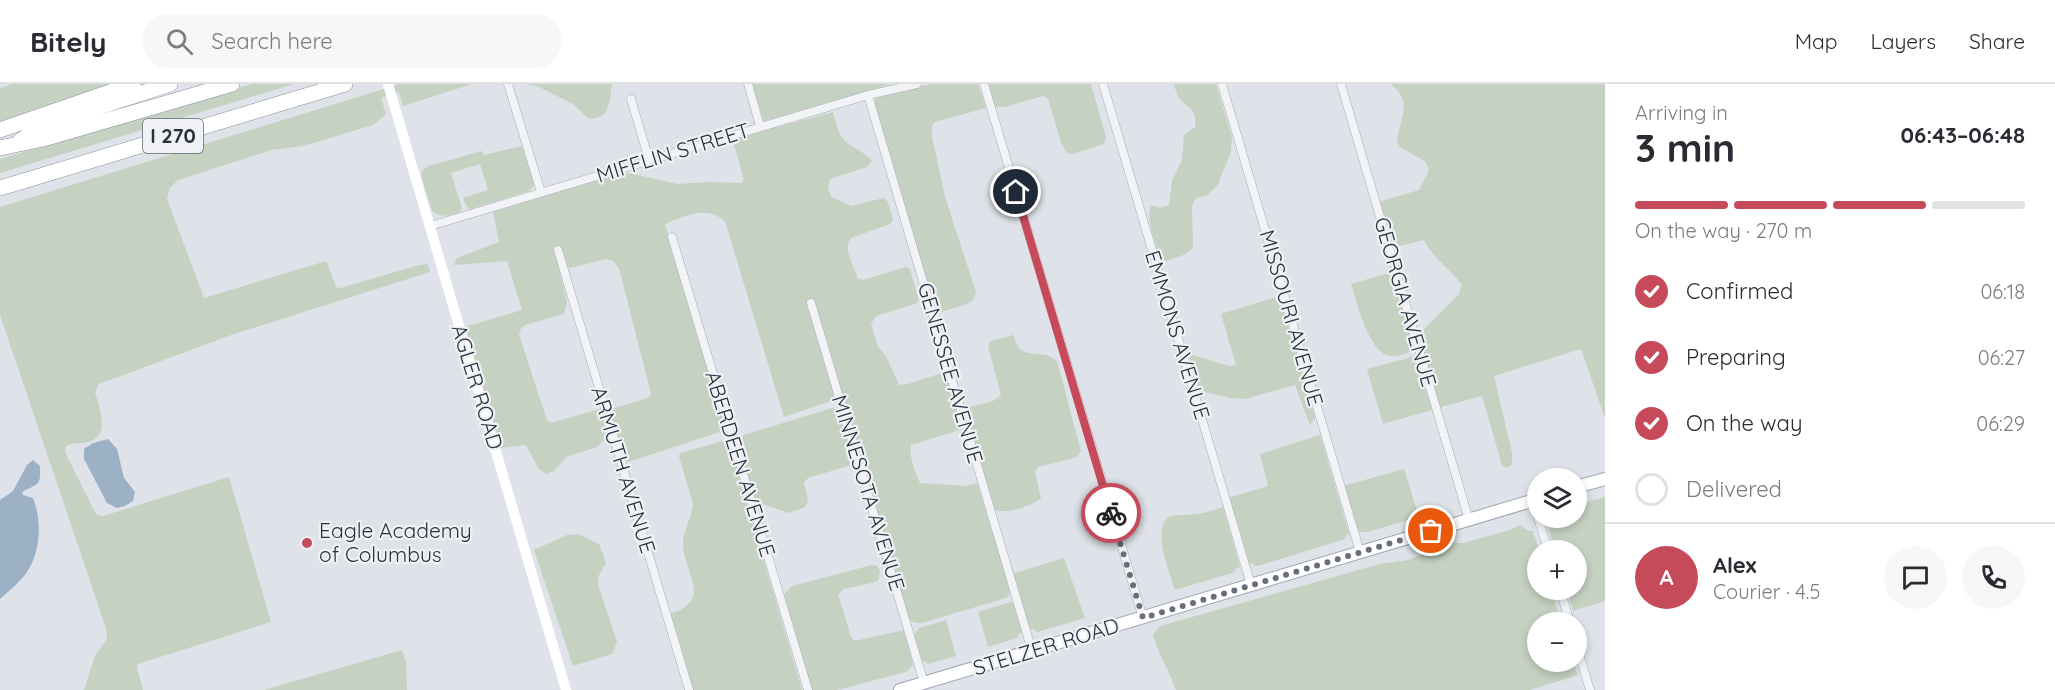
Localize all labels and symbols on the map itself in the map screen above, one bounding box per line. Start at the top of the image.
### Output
street label: MIFFLIN STREET [593,116,753,188]
road number: I 270 [143,119,203,153]
pin [990,166,1041,217]
street label: GEORGIA AVENUE [1369,214,1443,390]
street label: MISSOURI AVENUE [1254,227,1330,409]
street label: EMMONS AVENUE [1140,247,1216,422]
street label: GENESSEE AVENUE [913,279,989,466]
street label: AGLER ROAD [447,321,509,452]
street label: ABERDEEN AVENUE [700,368,782,560]
street label: ARMUTH AVENUE [586,383,662,556]
street label: MINNESOTA AVENUE [827,392,911,594]
courier [1081,483,1141,543]
pin [1405,505,1456,556]
place label: Eagle Academy of Columbus [319,517,472,567]
marker: Eagle Academy of Columbus [300,536,314,550]
street label: STELZER ROAD [970,611,1122,681]

